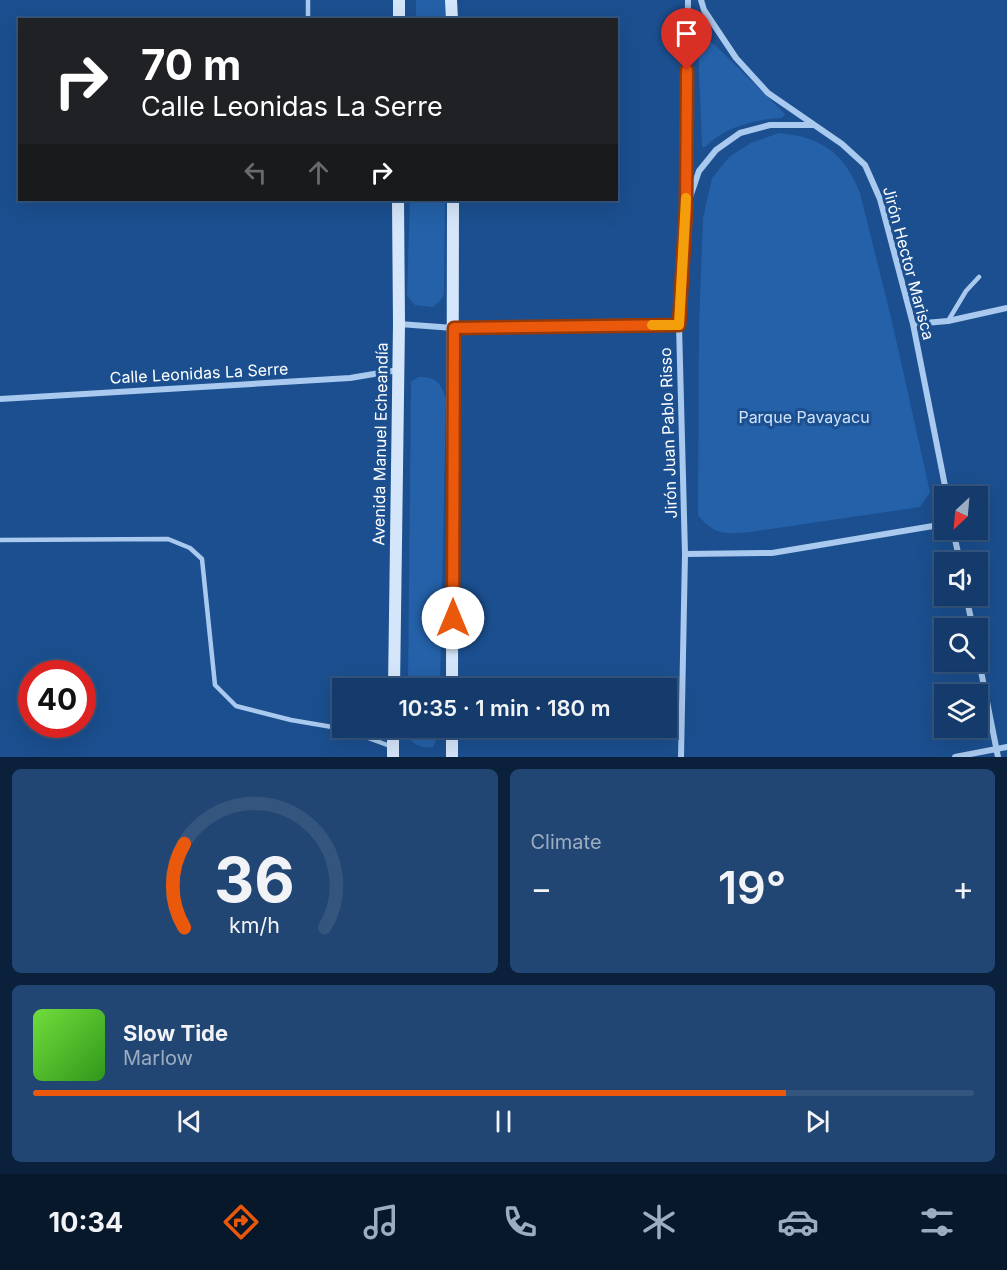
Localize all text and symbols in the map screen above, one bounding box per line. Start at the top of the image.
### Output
pin [661,8,712,70]
icon: arrive [670,17,703,50]
text: 70 m [141,39,241,90]
icon: right [42,42,120,120]
text: Calle Leonidas La Serre [141,90,443,123]
icon: left [239,156,272,189]
icon: ahead [302,156,335,189]
icon: right [365,156,398,189]
street label: Jirón Hector Marisca [879,184,939,342]
street label: Avenida Manuel Echeandía [368,342,392,546]
street label: Jirón Juan Pablo Risso [655,347,681,519]
street label: Calle Leonidas La Serre [109,358,289,388]
park label: Parque Pavayacu [738,407,870,427]
north arrow [934,486,988,540]
map controls [934,486,988,738]
button: sound [934,552,988,606]
position arrow [421,586,485,650]
button: search [934,618,988,672]
speed limit sign: 40 [18,660,96,738]
button: layers [934,684,988,738]
text: 10:35 · 1 min · 180 m [399,695,611,721]
text: Climate [531,830,602,854]
text: 36 [214,842,295,917]
text: 19° [718,860,786,915]
text: − [531,868,552,908]
text: + [952,868,974,908]
text: km/h [229,912,280,938]
text: Slow Tide [123,1020,228,1046]
text: Marlow [123,1046,193,1070]
icon: previous [173,1105,206,1138]
icon: pause [487,1105,520,1138]
icon: next [801,1105,834,1138]
icon: directions [220,1201,262,1243]
icon: music [360,1201,402,1243]
icon: phone [499,1201,541,1243]
icon: climate [638,1201,680,1243]
icon: car [777,1201,819,1243]
icon: filters [916,1201,958,1243]
text: 10:34 [49,1206,123,1239]

